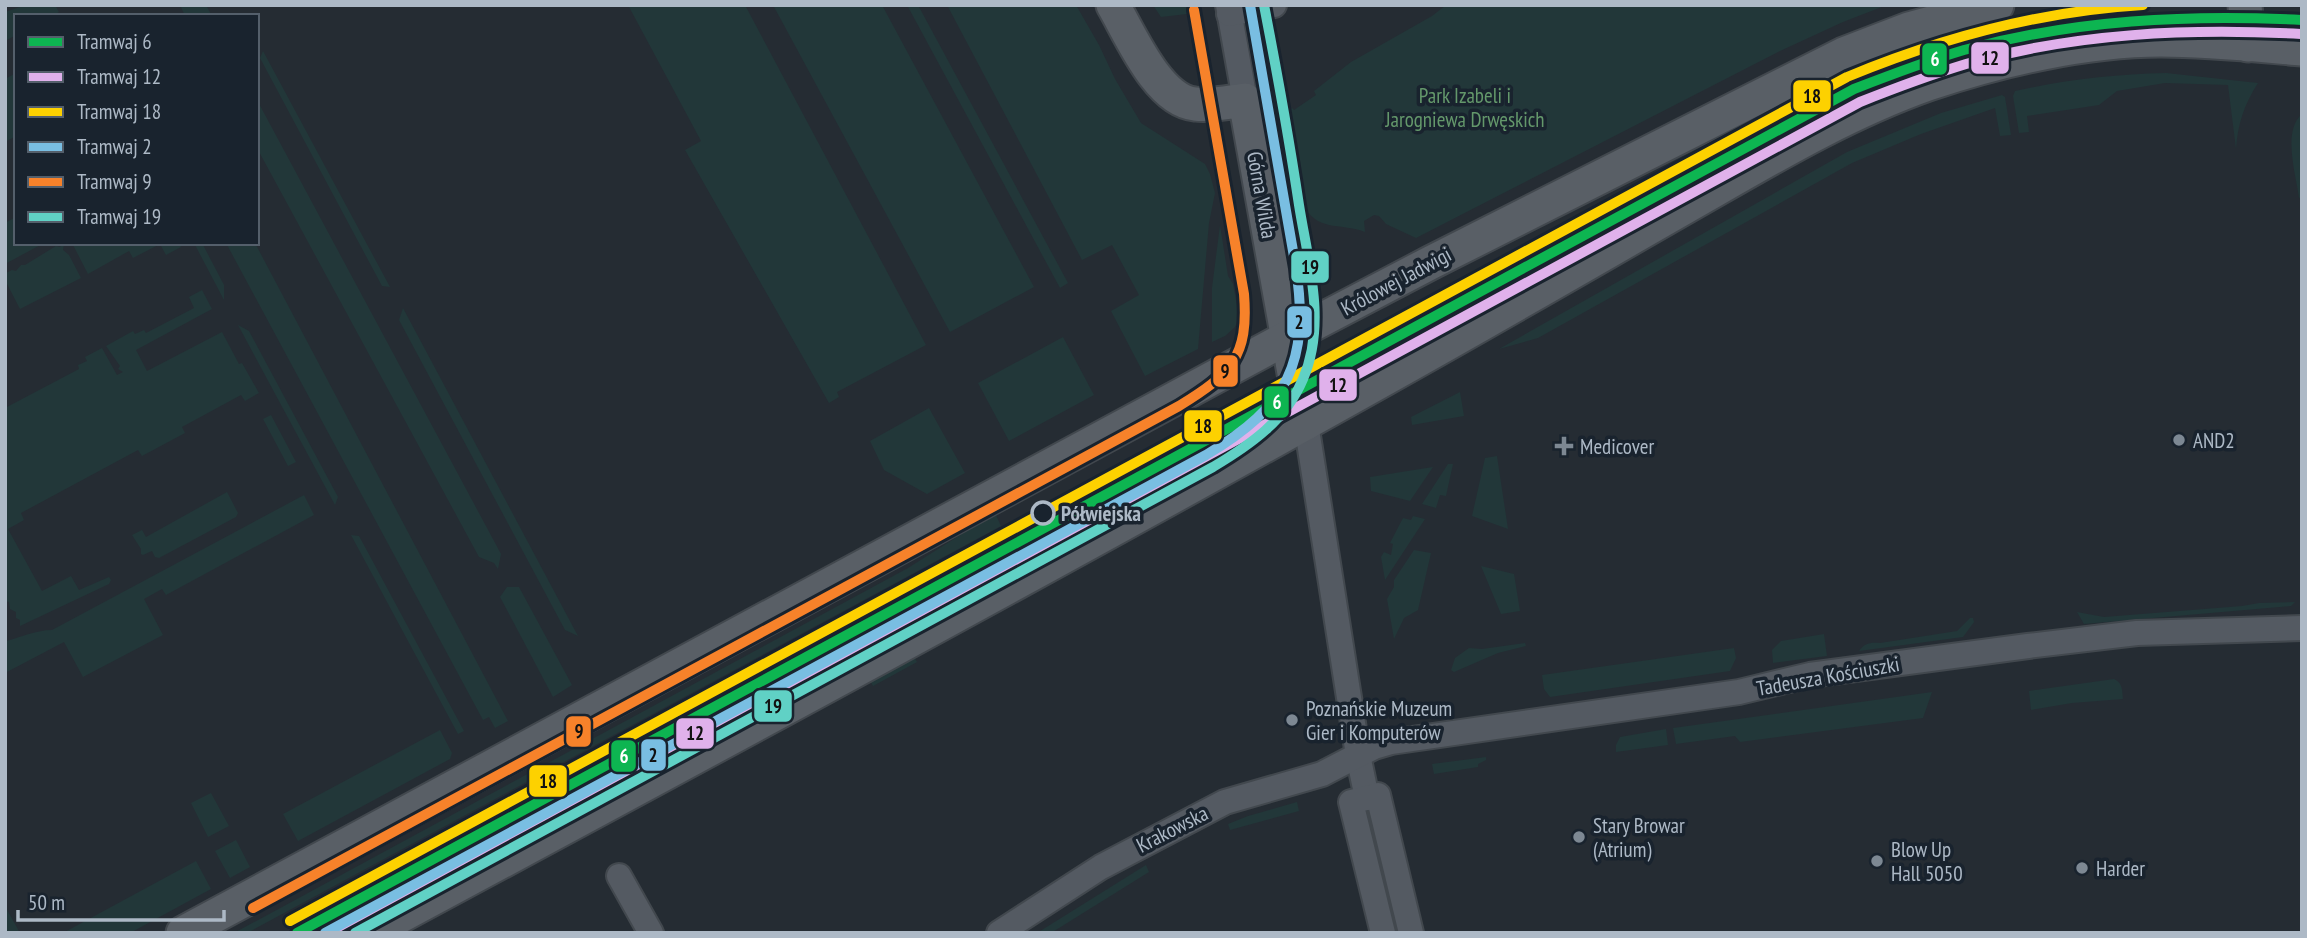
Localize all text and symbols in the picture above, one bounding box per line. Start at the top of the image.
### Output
legend [14,14,259,245]
text: Tramwaj 6 [77,28,152,55]
line badge: 12 [1970,41,2010,75]
line badge: 6 [1921,42,1948,76]
text: 12 [1981,46,1999,70]
text: 6 [1930,47,1940,71]
text: Tramwaj 12 [77,63,161,90]
line badge: 18 [1792,79,1832,113]
park label: Park Izabeli i Jarogniewa Drwęskich [1385,82,1544,133]
text: 18 [1803,84,1821,108]
text: Tramwaj 18 [77,98,161,125]
text: Tramwaj 2 [77,133,152,160]
street label: Górna Wilda [1241,149,1283,241]
text: Tramwaj 9 [77,168,152,195]
text: Tramwaj 19 [77,203,161,230]
street label: Królowej Jadwigi [1336,241,1456,321]
line badge: 19 [1290,250,1330,284]
text: 19 [1301,255,1319,279]
line badge: 2 [1286,305,1313,339]
text: 2 [1294,310,1304,334]
line badge: 9 [1212,354,1239,388]
text: 9 [1220,359,1230,383]
line badge: 12 [1318,368,1358,402]
text: 12 [1329,373,1347,397]
line badge: 6 [1263,385,1290,419]
text: 6 [1272,390,1282,414]
line badge: 18 [1183,409,1223,443]
text: 18 [1194,414,1212,438]
place label: AND2 [2193,427,2235,454]
marker: AND2 [2171,432,2187,448]
place label: Medicover [1580,433,1655,460]
marker: Medicover [1554,436,1574,456]
place label: Półwiejska [1061,500,1141,527]
marker: Półwiejska [1031,501,1055,525]
street label: Tadeusza Kościuszki [1754,650,1902,702]
line badge: 19 [753,689,793,723]
text: 19 [764,694,782,718]
place label: Poznańskie Muzeum Gier i Komputerów [1306,695,1452,746]
marker: Poznańskie Muzeum Gier i Komputerów [1284,712,1300,728]
line badge: 9 [565,715,592,748]
line badge: 12 [675,717,715,750]
text: 9 [574,719,584,743]
text: 12 [686,721,704,745]
line badge: 2 [640,738,667,772]
line badge: 6 [610,739,637,773]
text: 2 [648,743,658,767]
text: 6 [619,744,629,768]
line badge: 18 [528,764,568,798]
text: 18 [539,769,557,793]
street label: Krakowska [1132,800,1212,858]
place label: Stary Browar (Atrium) [1593,812,1685,863]
marker: Stary Browar (Atrium) [1571,829,1587,845]
place label: Blow Up Hall 5050 [1891,836,1963,887]
marker: Blow Up Hall 5050 [1869,853,1885,869]
place label: Harder [2096,855,2145,882]
marker: Harder [2074,860,2090,876]
scale bar [18,878,224,922]
text: 50 m [28,889,65,916]

